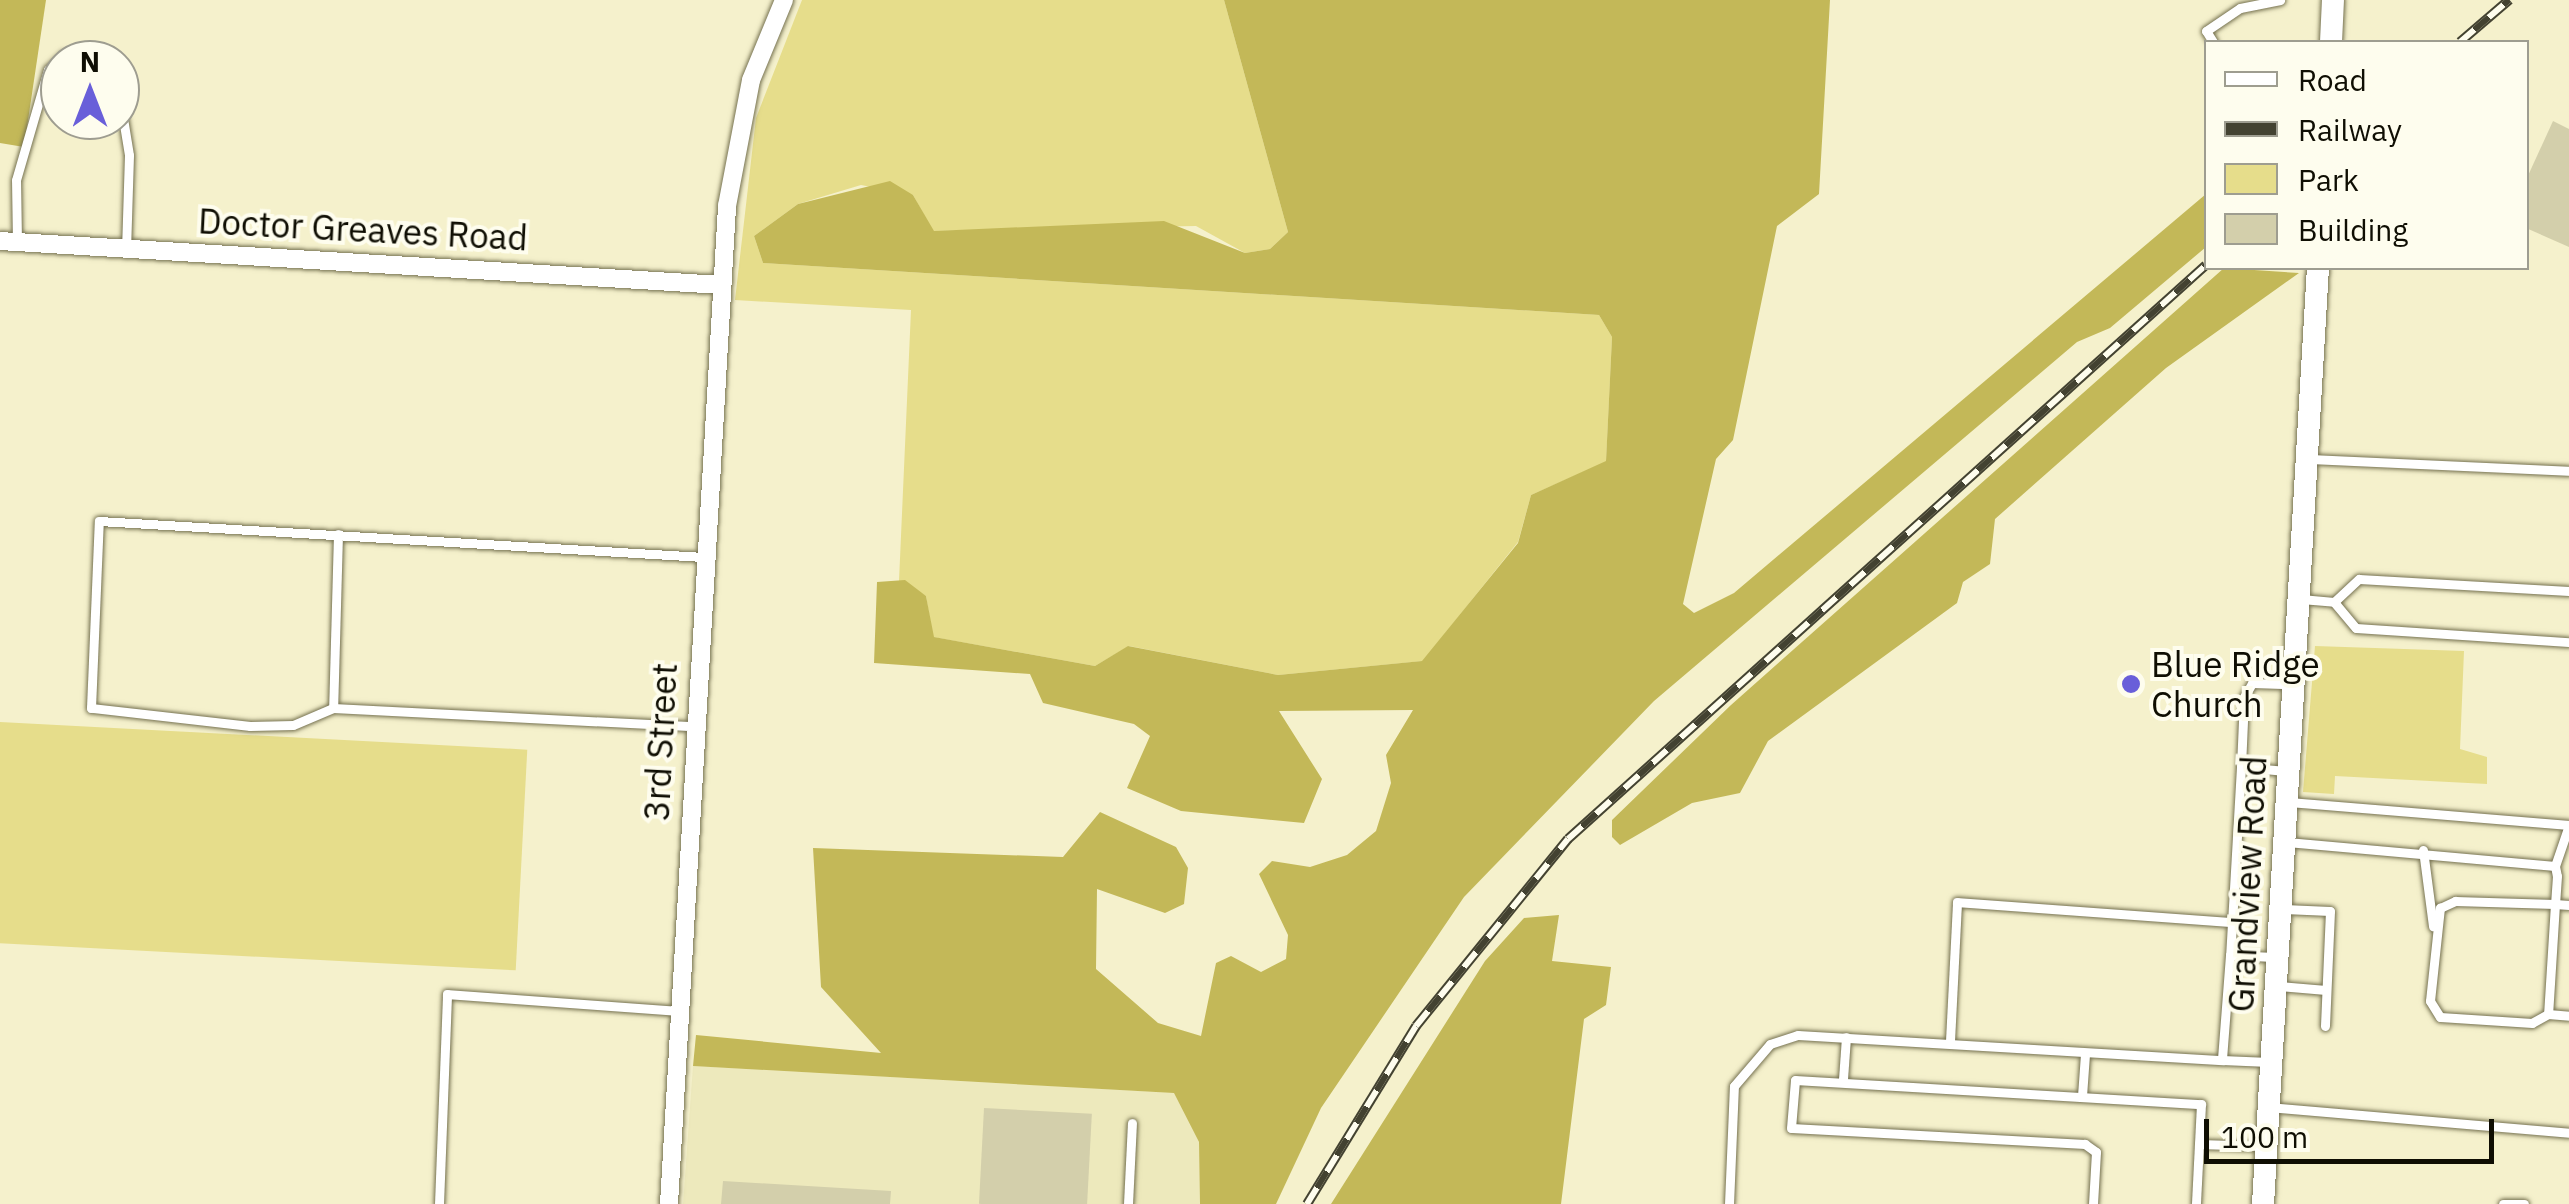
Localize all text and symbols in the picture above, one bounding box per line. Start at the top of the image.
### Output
north arrow [40,40,140,140]
legend [2204,40,2529,270]
text: N [80,43,100,80]
text: Road [2298,60,2367,99]
text: Railway [2298,110,2402,149]
text: Park [2298,160,2359,199]
street label: Doctor Greaves Road [197,199,529,259]
text: Building [2298,210,2408,249]
place label: Blue Ridge Church [2151,643,2320,725]
street label: 3rd Street [635,662,685,822]
marker: Blue Ridge Church [2120,673,2142,695]
street label: Grandview Road [2219,755,2275,1013]
scale bar [2209,1099,2499,1161]
text: 100 m [2221,1117,2308,1156]

